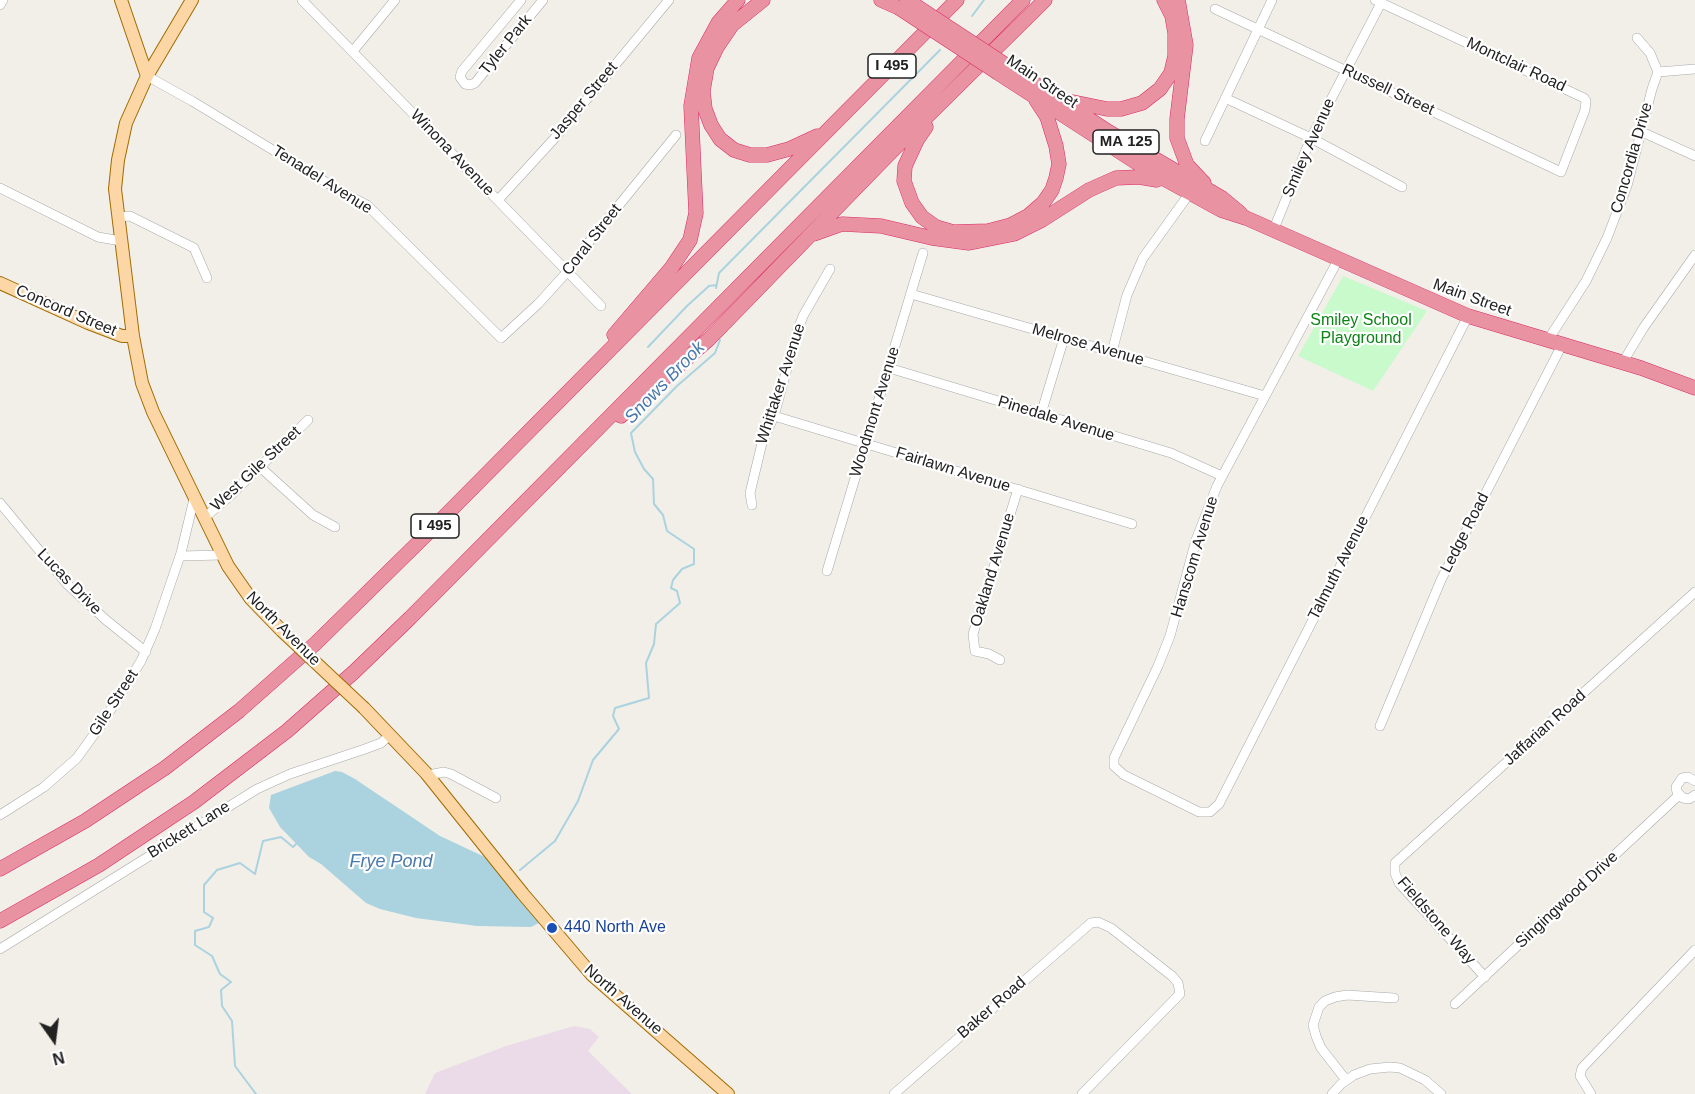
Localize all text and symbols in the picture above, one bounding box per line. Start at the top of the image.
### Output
street label: Tyler Park [476,11,536,79]
street label: Montclair Road [1463,34,1569,96]
street label: Main Street [1003,51,1081,113]
road number: I 495 [868,54,916,78]
street label: Jasper Street [546,58,622,144]
street label: Russell Street [1339,60,1437,120]
street label: Smiley Avenue [1279,95,1339,201]
street label: Concordia Drive [1607,100,1657,216]
street label: Winona Avenue [406,106,498,200]
road number: MA 125 [1093,130,1159,154]
street label: Tenadel Avenue [268,142,376,218]
street label: Coral Street [558,200,626,280]
street label: Main Street [1430,275,1514,321]
street label: Concord Street [13,281,119,341]
park label: Smiley School Playground [1310,311,1412,349]
street label: Melrose Avenue [1030,320,1146,370]
street label: Whittaker Avenue [752,321,810,447]
water label: Snows Brook [620,337,710,429]
street label: Woodmont Avenue [846,344,904,480]
street label: Pinedale Avenue [995,392,1117,446]
street label: West Gile Street [207,422,305,516]
street label: Fairlawn Avenue [893,443,1013,497]
street label: Ledge Road [1437,490,1493,576]
street label: Hanscom Avenue [1167,494,1223,620]
street label: Oakland Avenue [967,511,1019,629]
street label: Talmuth Avenue [1304,513,1374,623]
road number: I 495 [411,514,459,538]
street label: Lucas Drive [33,545,105,619]
street label: North Avenue [242,588,324,670]
street label: Gile Street [85,666,143,740]
street label: Jaffarian Road [1500,686,1590,770]
street label: Brickett Lane [144,797,234,863]
street label: Singingwood Drive [1512,847,1622,953]
water label: Frye Pond [349,851,433,873]
street label: Fieldstone Way [1393,873,1479,969]
place label: 440 North Ave [564,918,666,938]
marker: 440 North Ave [545,921,559,935]
street label: North Avenue [580,961,666,1039]
street label: Baker Road [954,973,1030,1043]
north arrow [24,1010,84,1070]
text: N [51,1048,66,1068]

